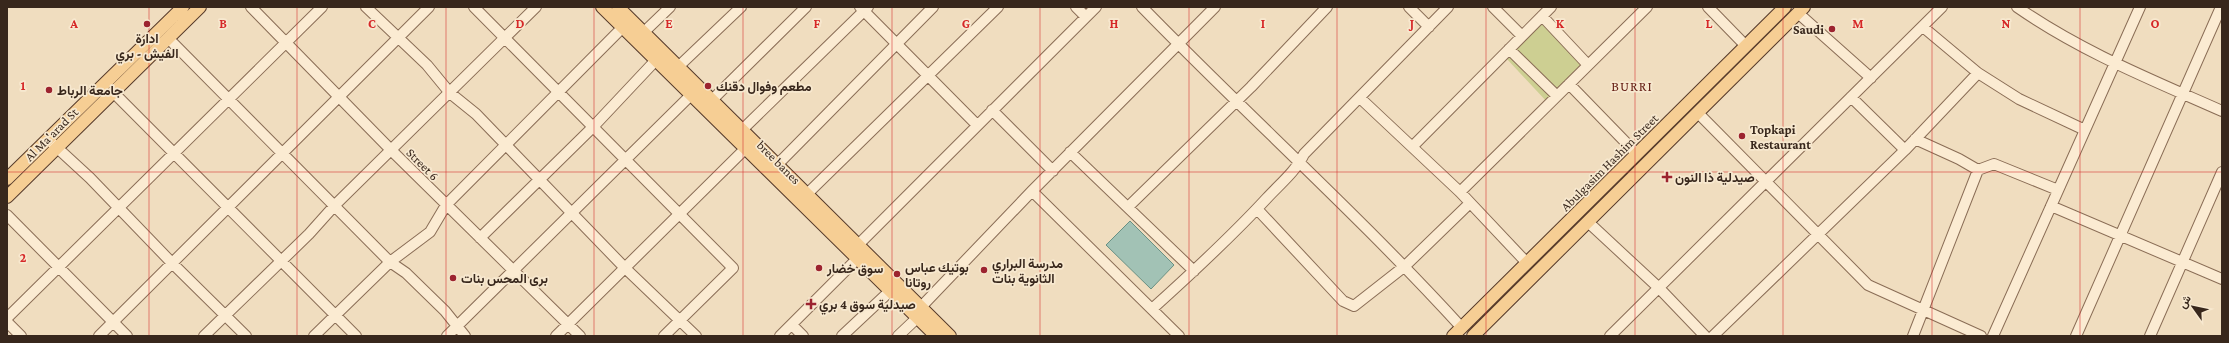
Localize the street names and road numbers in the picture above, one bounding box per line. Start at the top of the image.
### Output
street label: Al Ma'arad St [22,104,82,164]
street label: Abulgasim Hashim Street [1558,110,1662,214]
street label: bree banes [754,137,804,187]
street label: Street 6 [403,145,442,184]

